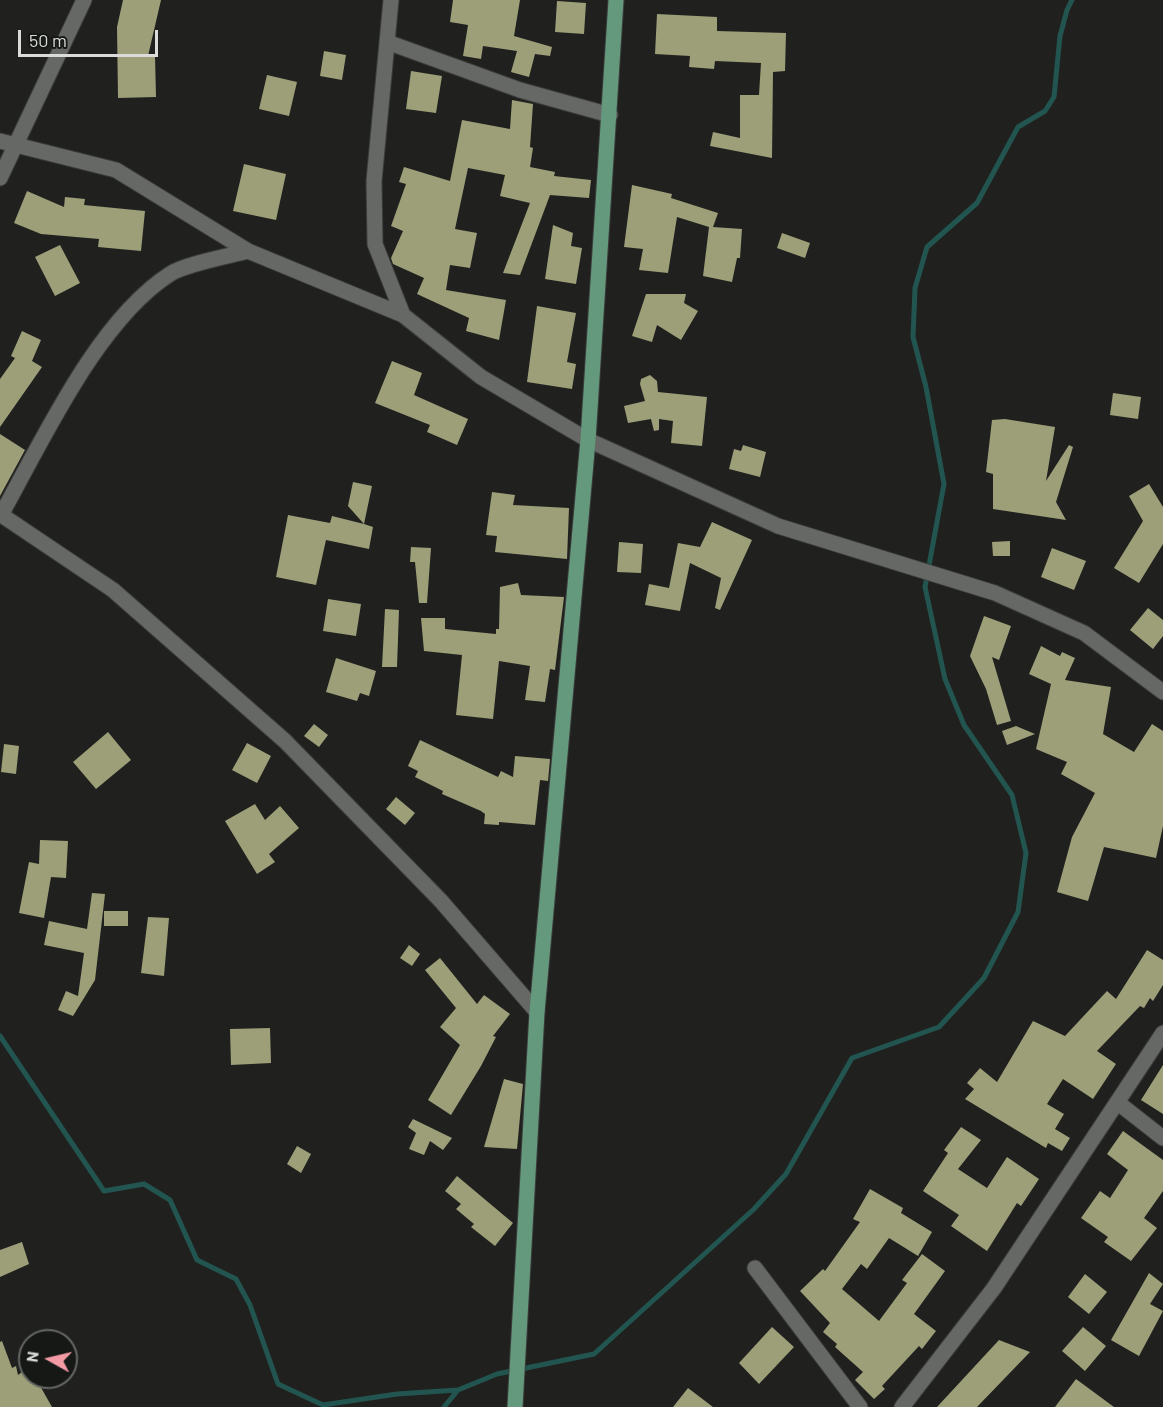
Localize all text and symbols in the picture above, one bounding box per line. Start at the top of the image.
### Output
scale bar [21,18,160,56]
text: 50 m [29,29,67,51]
north arrow [18,1329,78,1389]
text: N [22,1350,42,1363]

